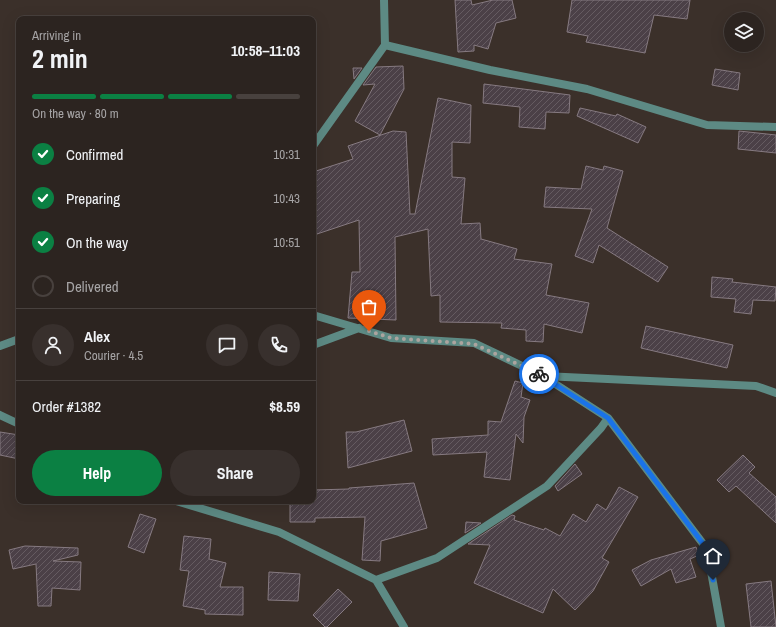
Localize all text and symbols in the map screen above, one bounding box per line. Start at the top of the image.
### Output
map controls [724,12,764,52]
button: layers [724,12,764,52]
text: Arriving in [32,27,81,44]
text: 10:58–11:03 [231,40,300,61]
text: 2 min [32,41,88,76]
text: On the way · 80 m [32,105,119,122]
icon: check [32,143,54,165]
text: Confirmed [66,144,123,165]
text: 10:31 [273,146,300,163]
icon: check [32,187,54,209]
text: Preparing [66,188,120,209]
text: 10:43 [273,190,300,207]
icon: check [32,231,54,253]
text: On the way [66,232,128,253]
text: 10:51 [273,234,300,251]
text: Delivered [66,276,119,297]
pin [352,290,386,331]
icon: bag [358,296,380,318]
button: person [32,324,74,366]
button: chat [206,324,248,366]
button: phone [258,324,300,366]
text: Alex [84,326,110,347]
text: Courier · 4.5 [84,347,143,364]
courier [519,354,559,394]
icon: bike [528,363,550,385]
text: Order #1382 [32,396,101,417]
text: $8.59 [269,396,300,417]
button: Help [32,450,162,496]
button: Share [170,450,300,496]
pin [696,539,730,580]
icon: home [702,545,724,567]

